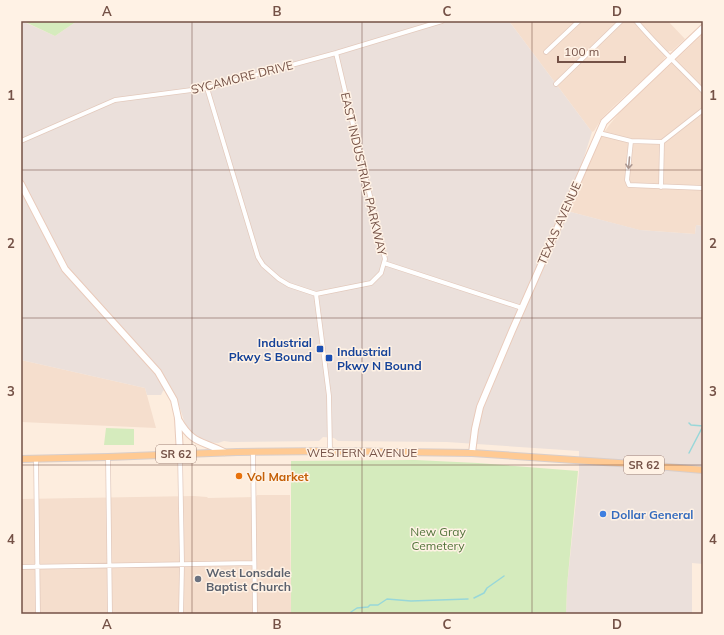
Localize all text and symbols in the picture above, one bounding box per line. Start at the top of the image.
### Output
text: A [102,3,112,19]
text: B [273,3,282,19]
text: C [443,3,452,19]
text: D [612,3,622,19]
scale bar [558,38,625,64]
text: 100 m [564,44,599,59]
street label: SYCAMORE DRIVE [189,57,295,97]
text: 1 [7,87,15,103]
text: 1 [709,87,717,103]
street label: EAST INDUSTRIAL PARKWAY [338,91,390,258]
one-way arrow [625,156,632,169]
street label: TEXAS AVENUE [534,179,584,267]
text: 2 [7,235,15,251]
text: 2 [709,235,717,251]
place label: Industrial Pkwy S Bound [229,335,312,364]
marker: Industrial Pkwy S Bound [315,344,325,354]
place label: Industrial Pkwy N Bound [337,344,422,373]
marker: Industrial Pkwy N Bound [324,353,334,363]
text: 3 [7,383,15,399]
text: 3 [709,383,717,399]
road number: SR 62 [156,445,196,463]
street label: WESTERN AVENUE [307,445,417,460]
road number: SR 62 [624,456,664,474]
place label: Vol Market [246,469,309,484]
marker: Vol Market [234,471,244,481]
place label: Dollar General [611,507,693,522]
marker: Dollar General [598,509,608,519]
park label: New Gray Cemetery [410,524,466,553]
text: 4 [7,531,15,547]
text: 4 [709,531,717,547]
place label: West Lonsdale Baptist Church [206,565,291,594]
marker: West Lonsdale Baptist Church [193,574,203,584]
text: A [102,616,112,632]
text: B [273,616,282,632]
text: C [443,616,452,632]
text: D [612,616,622,632]

